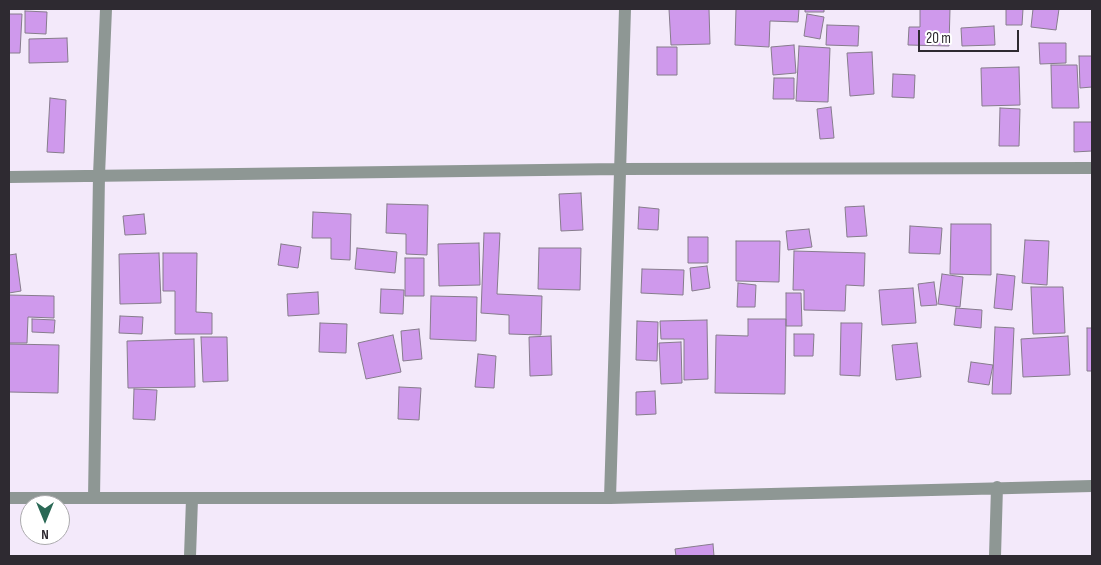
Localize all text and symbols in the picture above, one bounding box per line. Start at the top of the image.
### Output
scale bar [921,20,1022,52]
text: 20 m [926,29,951,48]
north arrow [20,495,70,545]
text: N [41,526,49,543]

